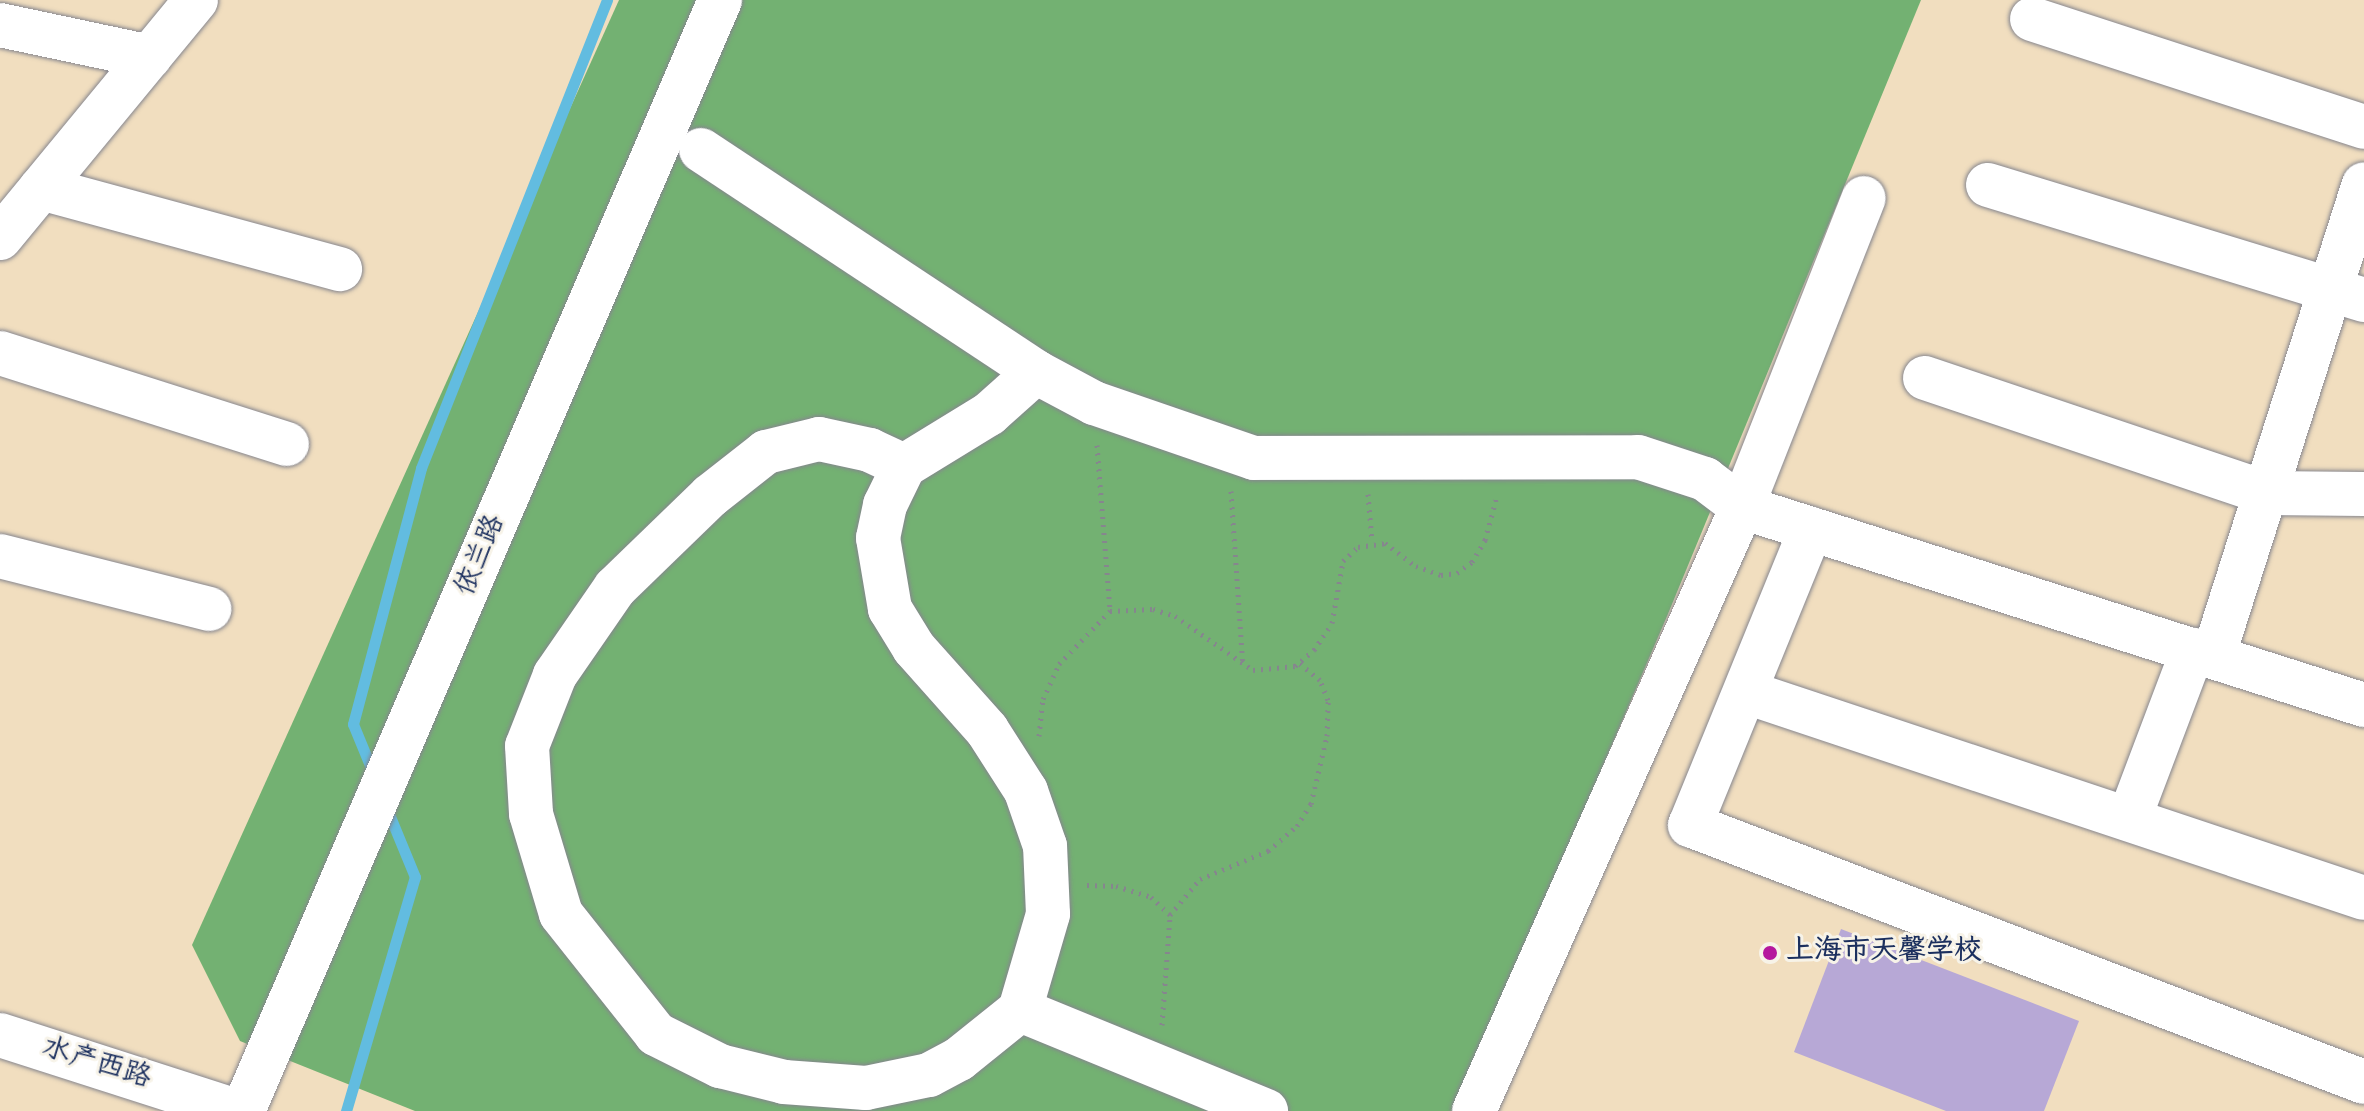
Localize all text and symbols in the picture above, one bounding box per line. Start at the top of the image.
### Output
street label: 依兰路 [450,511,514,601]
place label: 上海市天馨学校 [1786,936,1982,970]
marker: 上海市天馨学校 [1761,944,1779,962]
street label: 水产西路 [38,1033,154,1097]

